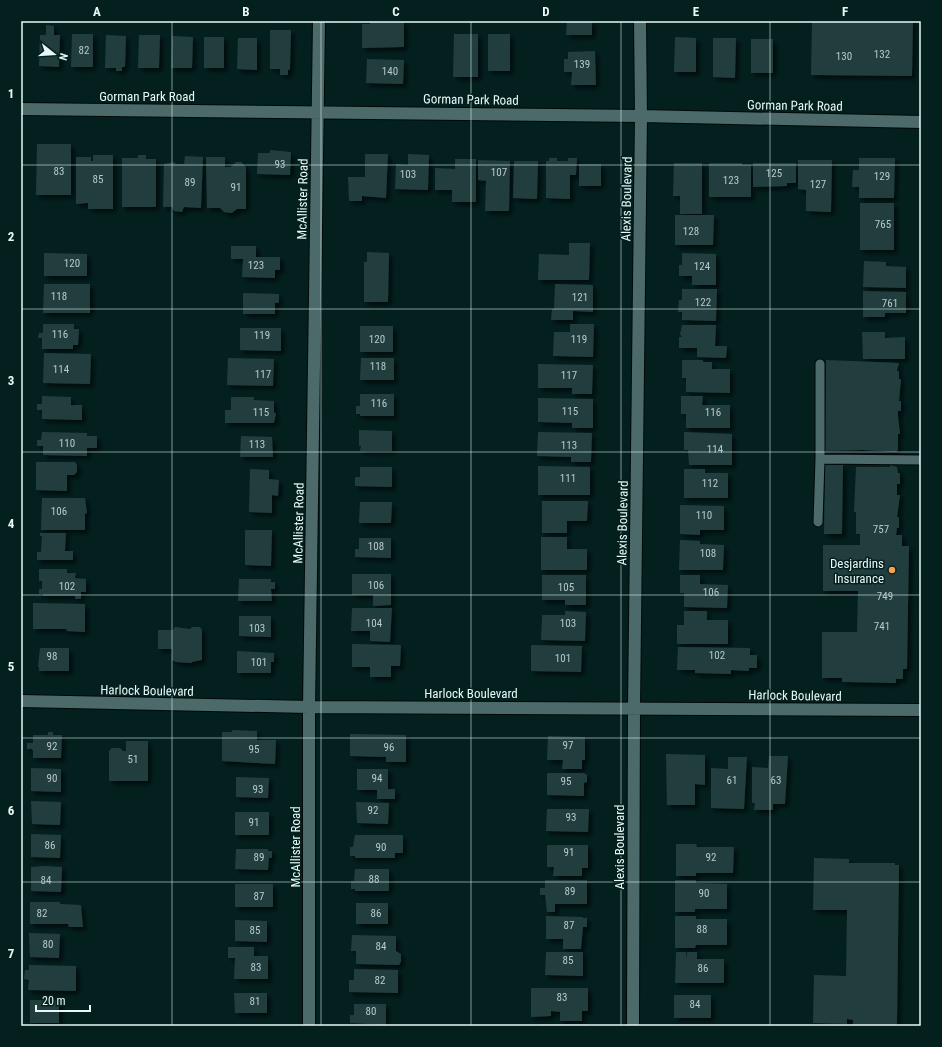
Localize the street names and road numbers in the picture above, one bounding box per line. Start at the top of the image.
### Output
street label: Gorman Park Road [99,89,195,104]
street label: Gorman Park Road [423,91,519,108]
street label: Gorman Park Road [747,97,843,114]
street label: Alexis Boulevard [618,156,635,242]
street label: McAllister Road [294,158,311,240]
street label: Alexis Boulevard [614,480,631,566]
street label: McAllister Road [290,482,307,564]
street label: Harlock Boulevard [100,682,194,699]
street label: Harlock Boulevard [424,686,518,701]
street label: Harlock Boulevard [748,687,842,704]
street label: Alexis Boulevard [612,804,627,890]
street label: McAllister Road [288,806,303,888]

